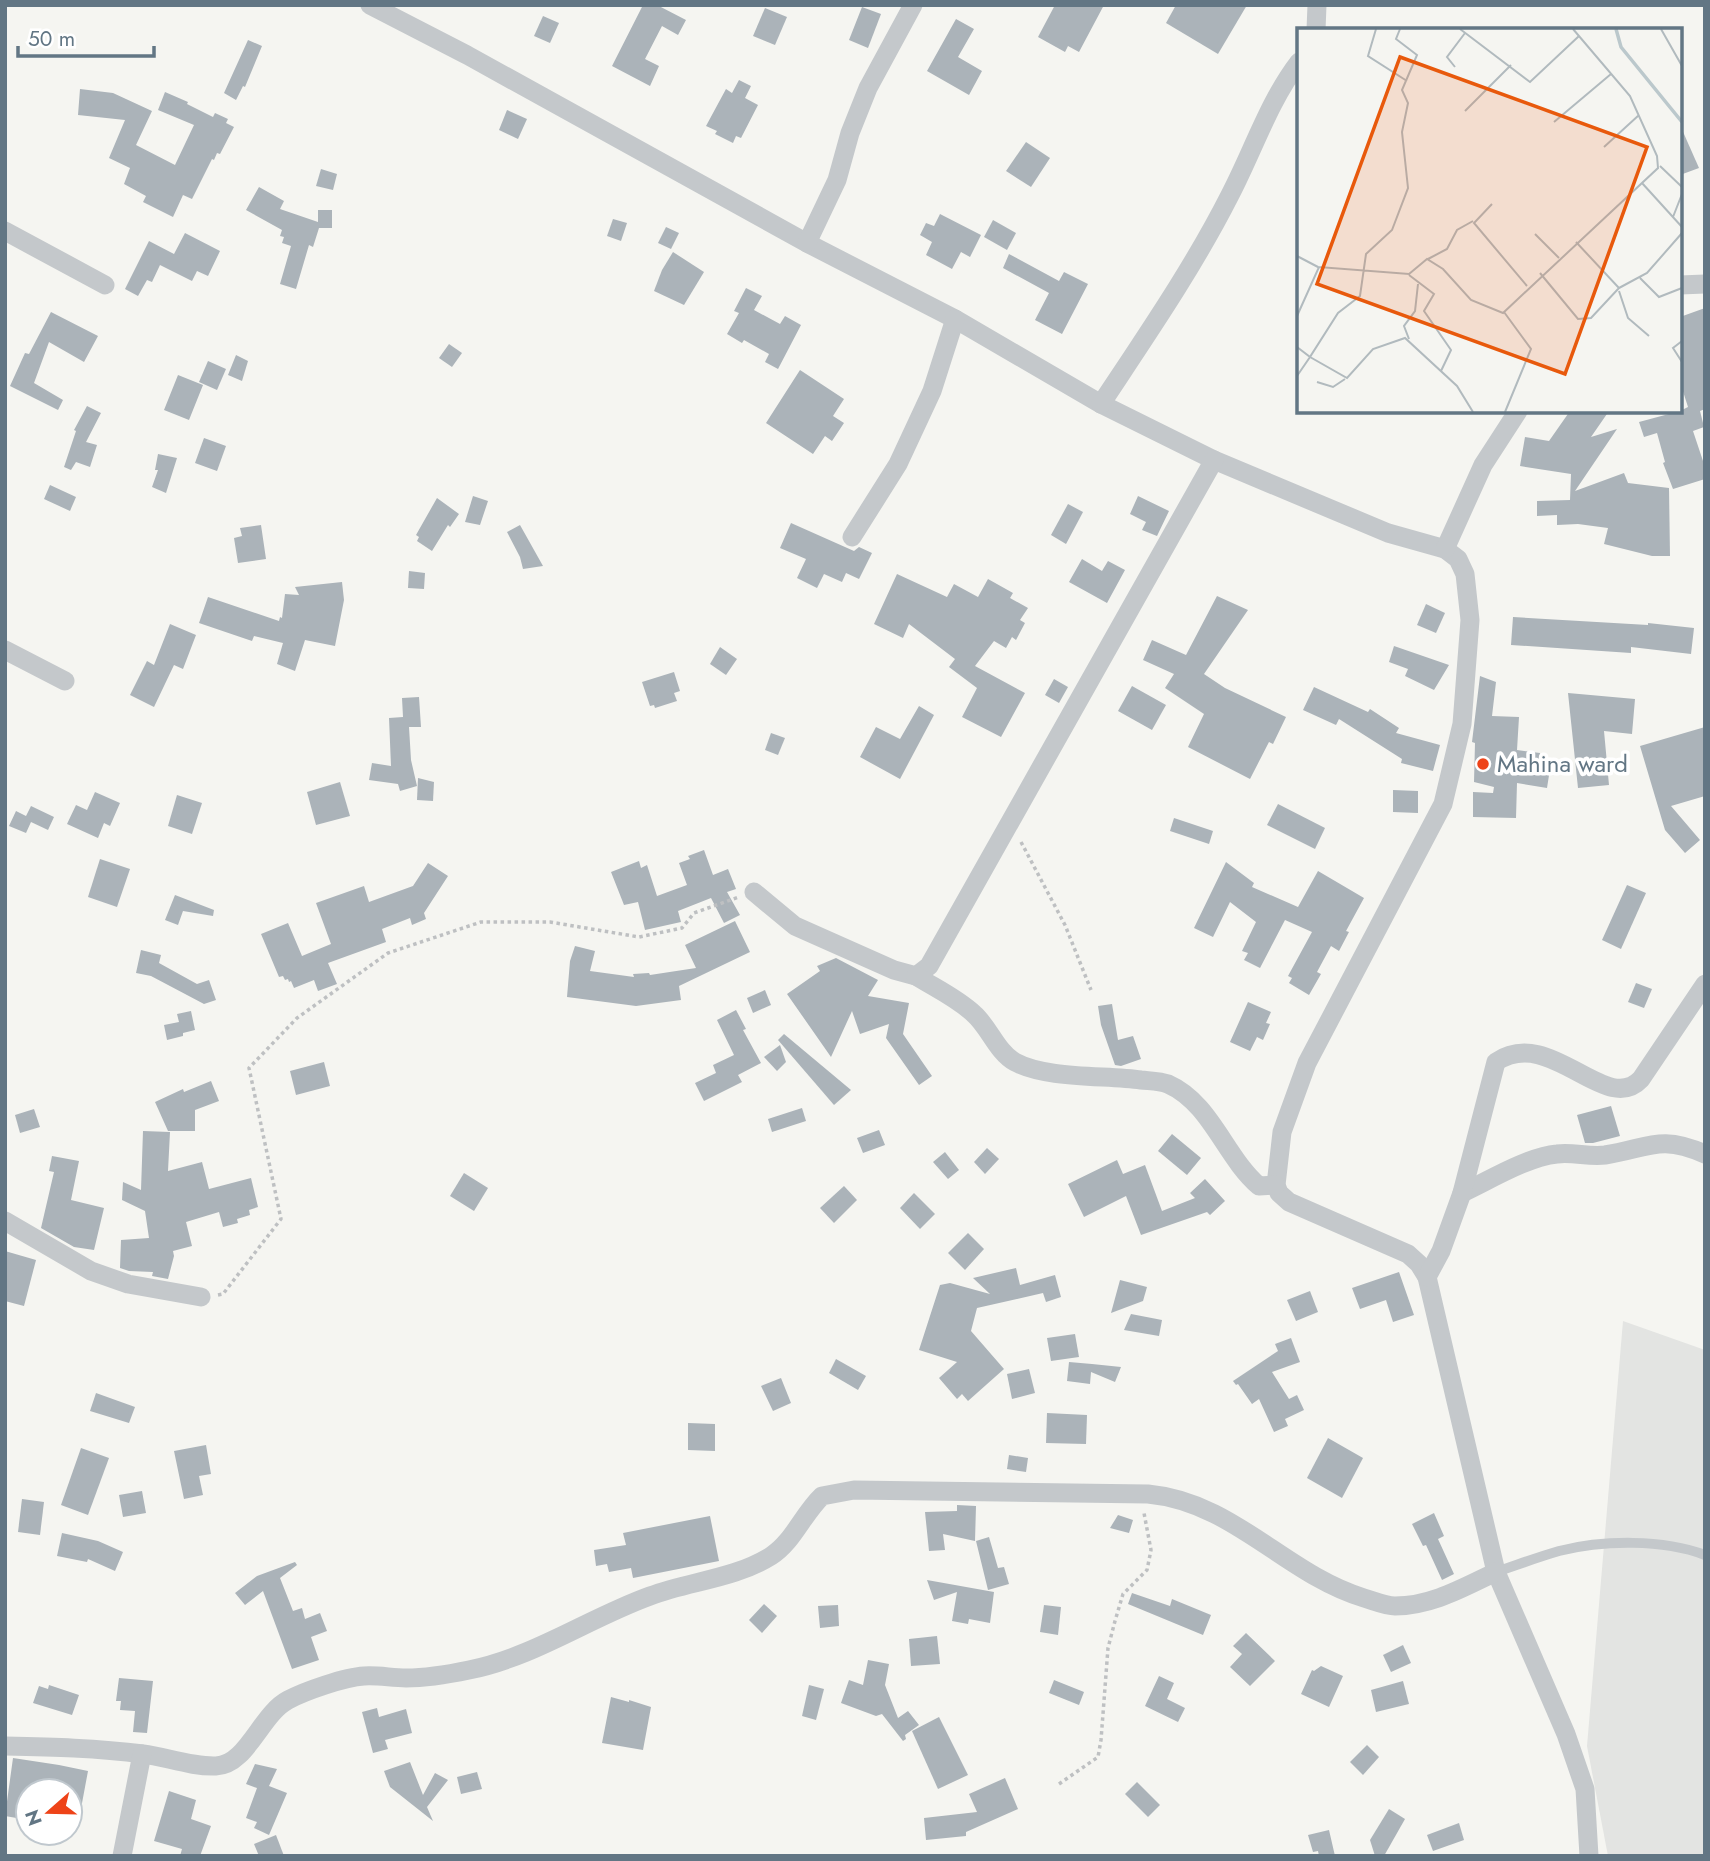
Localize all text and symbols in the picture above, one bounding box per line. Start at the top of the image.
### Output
scale bar [18,14,154,58]
text: 50 m [28,24,75,54]
inset map [1297,28,1682,413]
place label: Mahina ward [1497,746,1628,781]
marker: Mahina ward [1475,756,1491,772]
north arrow [14,1777,84,1847]
text: N [18,1806,49,1829]

